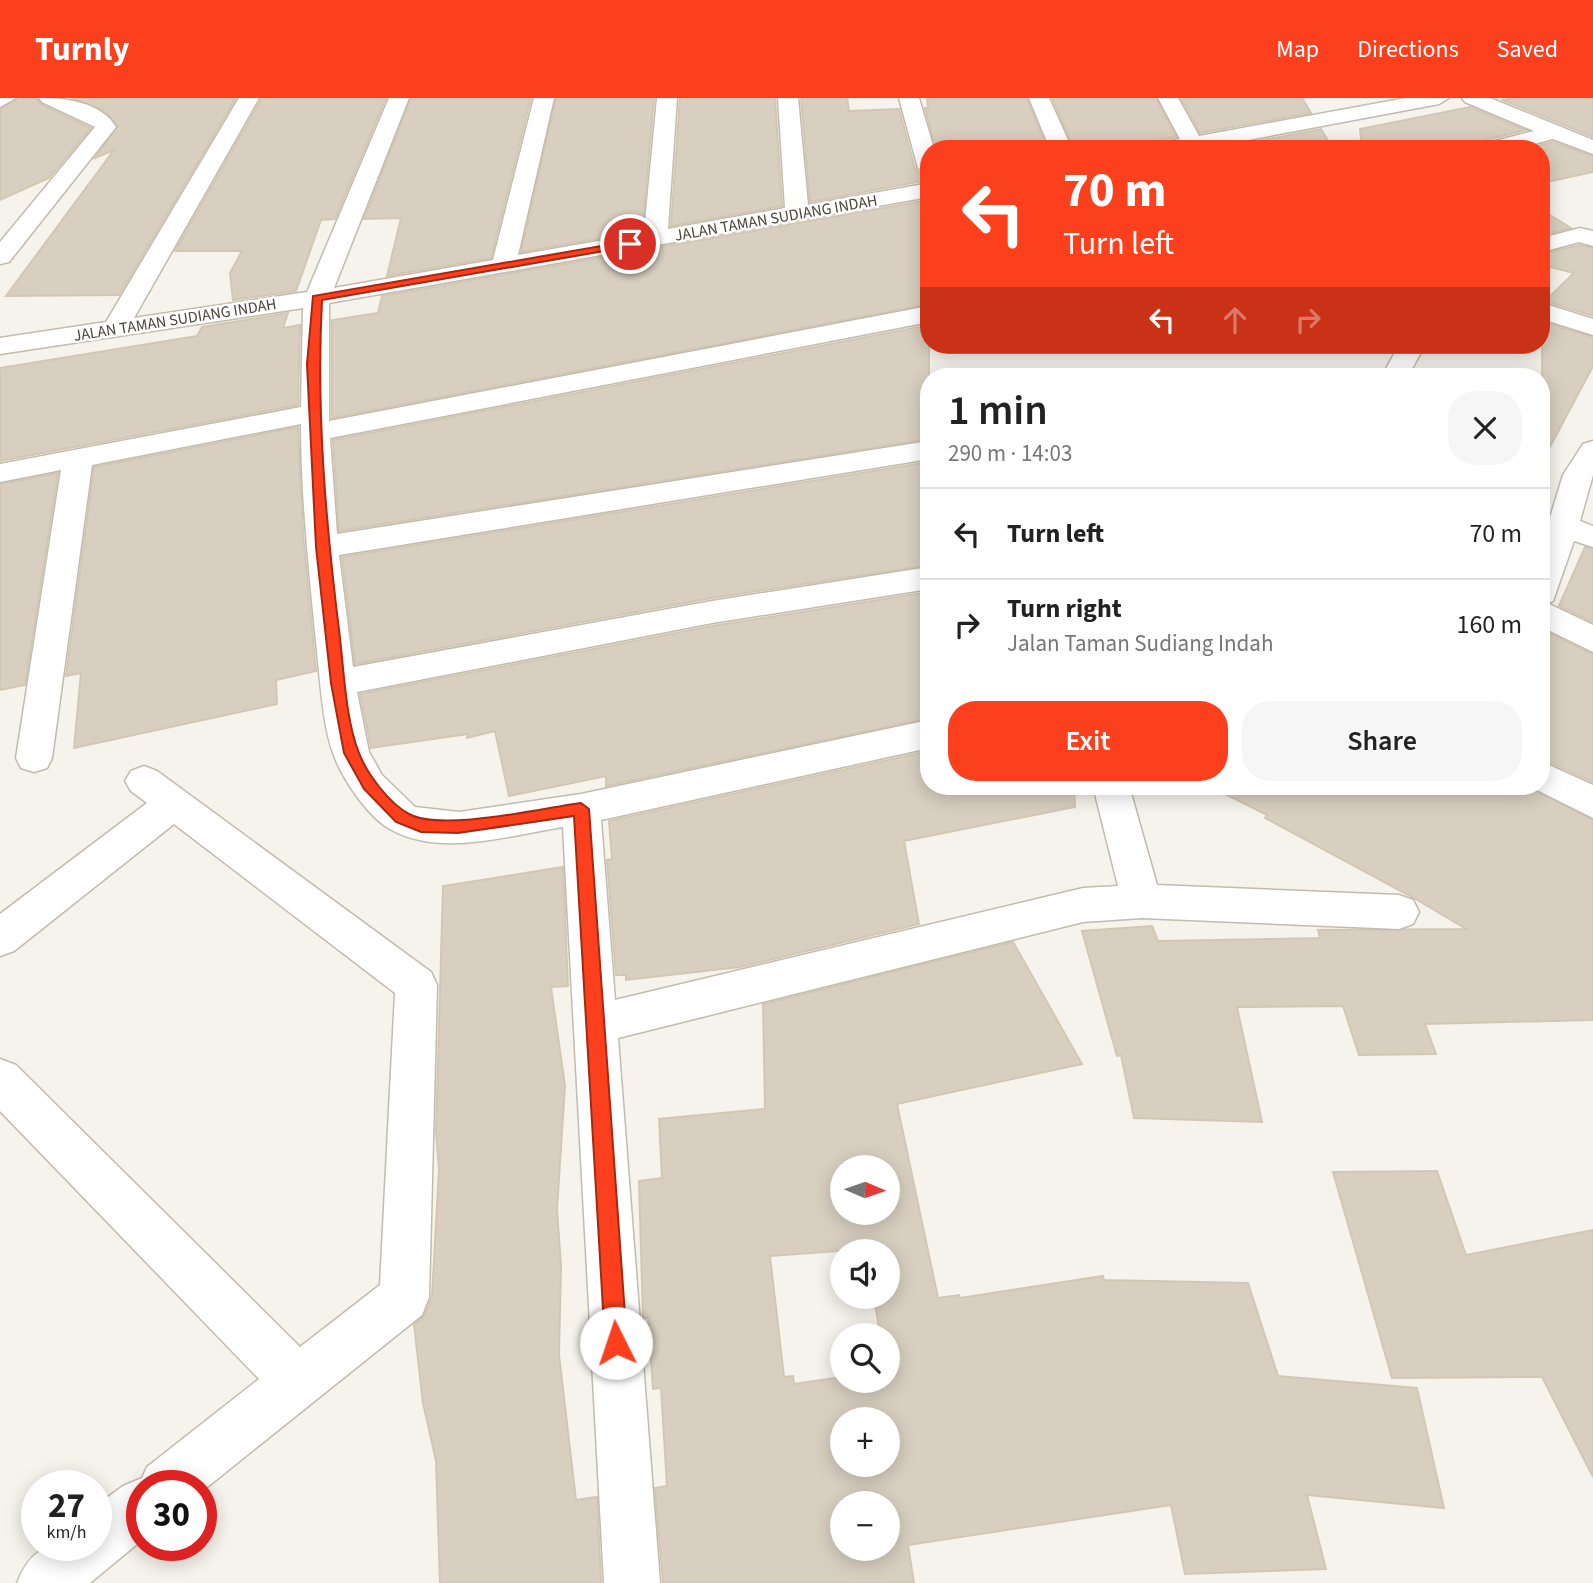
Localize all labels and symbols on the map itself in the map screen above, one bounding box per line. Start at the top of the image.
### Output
street label: JALAN TAMAN SUDIANG INDAH [673,189,879,247]
pin [600,214,660,274]
street label: JALAN TAMAN SUDIANG INDAH [72,293,278,347]
north arrow [830,1155,900,1225]
position arrow [579,1306,653,1380]
speed limit sign: 30 [126,1470,217,1561]

